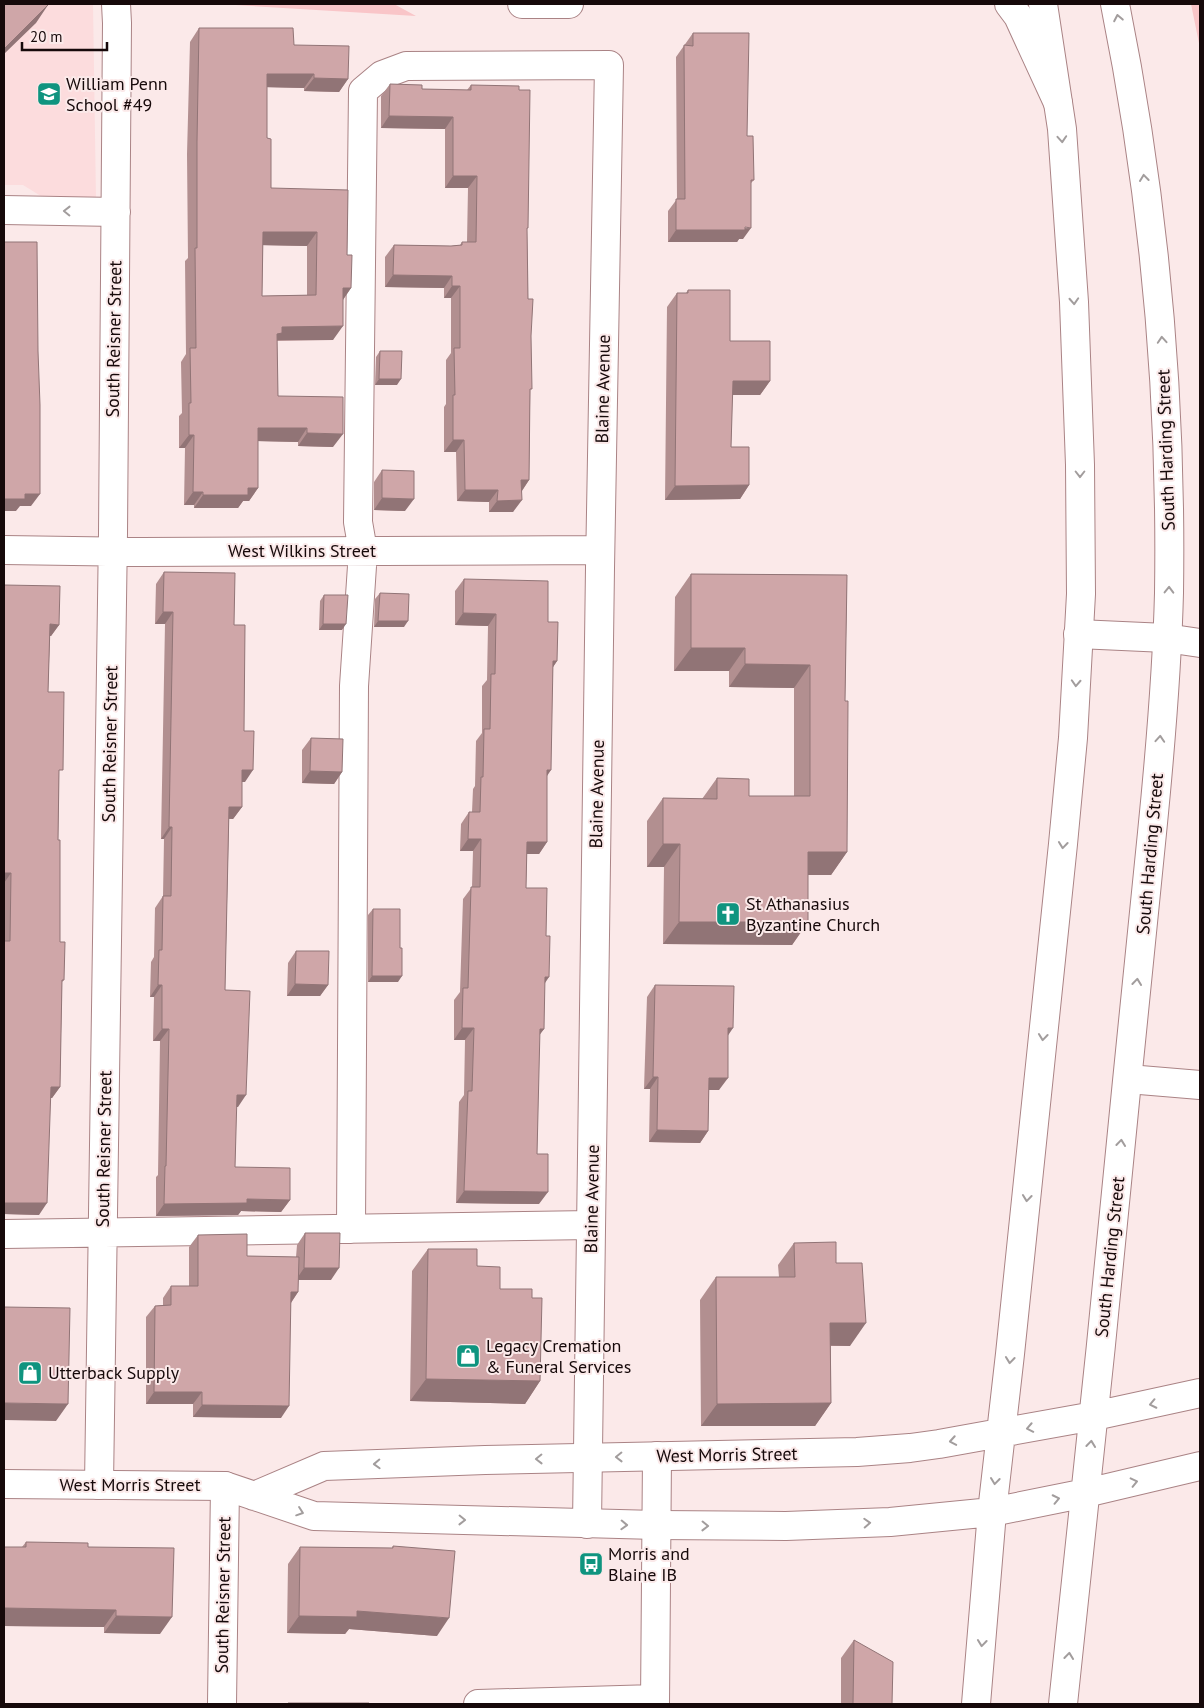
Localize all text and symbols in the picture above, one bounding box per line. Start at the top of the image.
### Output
one-way arrow [1113,14,1124,22]
scale bar [22,20,108,52]
text: 20 m [30,27,63,46]
place label: William Penn School #49 [66,72,168,116]
school or university icon: William Penn School #49 [36,81,62,107]
one-way arrow [1057,135,1068,143]
one-way arrow [1139,174,1150,182]
one-way arrow [63,206,71,217]
street label: South Reisner Street [101,260,126,418]
one-way arrow [1068,297,1079,305]
street label: Blaine Avenue [590,334,615,444]
one-way arrow [1156,336,1167,344]
street label: South Harding Street [1151,369,1180,531]
one-way arrow [1075,470,1085,478]
street label: West Wilkins Street [228,539,376,562]
one-way arrow [1164,585,1174,593]
street label: South Reisner Street [97,665,122,823]
one-way arrow [1071,679,1082,687]
one-way arrow [1154,735,1165,743]
street label: Blaine Avenue [584,739,609,849]
street label: South Harding Street [1131,772,1168,935]
one-way arrow [1057,841,1068,849]
place label: St Athanasius Byzantine Church [746,892,880,936]
church icon: St Athanasius Byzantine Church [715,901,741,927]
one-way arrow [1131,978,1142,986]
one-way arrow [1038,1033,1049,1041]
street label: South Reisner Street [91,1070,116,1228]
one-way arrow [1115,1139,1126,1147]
street label: Blaine Avenue [579,1144,604,1254]
street label: South Harding Street [1090,1175,1129,1339]
one-way arrow [1021,1195,1032,1203]
place label: Legacy Cremation & Funeral Services [486,1334,631,1378]
shop icon: Legacy Cremation & Funeral Services [455,1343,481,1369]
one-way arrow [1004,1356,1015,1364]
shop icon: Utterback Supply [17,1360,43,1386]
place label: Utterback Supply [48,1361,180,1384]
one-way arrow [1148,1398,1157,1408]
one-way arrow [1026,1422,1035,1432]
one-way arrow [949,1436,957,1446]
one-way arrow [1085,1440,1096,1448]
street label: West Morris Street [656,1442,798,1467]
one-way arrow [614,1452,622,1462]
one-way arrow [535,1453,543,1464]
one-way arrow [372,1459,380,1470]
street label: West Morris Street [59,1473,201,1496]
one-way arrow [1129,1477,1138,1488]
one-way arrow [990,1478,1001,1486]
one-way arrow [1052,1494,1061,1505]
one-way arrow [296,1506,304,1516]
one-way arrow [458,1515,466,1525]
street label: South Reisner Street [210,1516,235,1674]
one-way arrow [863,1518,871,1529]
one-way arrow [621,1519,629,1530]
one-way arrow [701,1521,709,1531]
place label: Morris and Blaine IB [608,1542,690,1586]
bus stop icon: Morris and Blaine IB [578,1551,604,1577]
one-way arrow [977,1640,988,1648]
one-way arrow [1063,1651,1074,1659]

